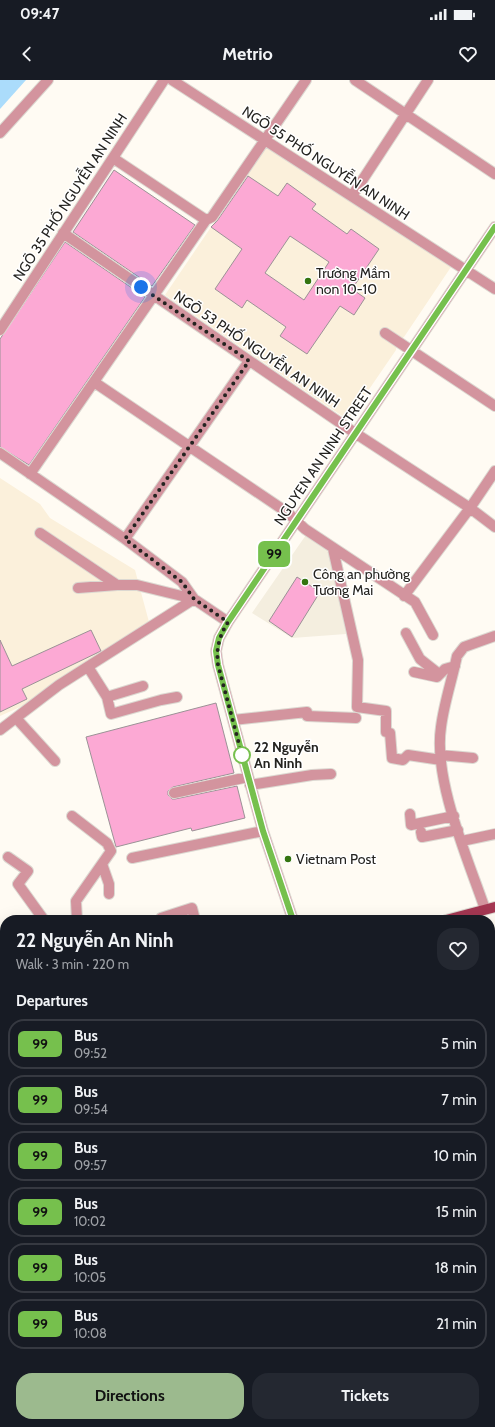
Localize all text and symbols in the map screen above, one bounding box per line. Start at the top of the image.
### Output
text: 09:47 [20,5,59,23]
icon: back [16,43,38,65]
text: Metrio [222,43,273,65]
icon: heart [457,43,479,65]
street label: NGÕ 55 PHỐ NGUYỄN AN NINH [239,101,414,224]
street label: NGÕ 35 PHỐ NGUYỄN AN NINH [8,109,131,284]
place label: Trường Mầm non 10-10 [316,264,390,298]
marker: Trường Mầm non 10-10 [303,276,313,286]
your location [131,277,151,297]
street label: NGÕ 53 PHỐ NGUYỄN AN NINH [171,286,344,411]
street label: NGUYEN AN NINH STREET [270,383,376,529]
line badge: 99 [256,541,292,567]
text: 99 [266,545,282,563]
place label: Công an phường Tương Mai [313,565,411,599]
marker: Công an phường Tương Mai [300,577,310,587]
place label: 22 Nguyễn An Ninh [254,738,319,772]
marker: 22 Nguyễn An Ninh [233,746,251,764]
place label: Vietnam Post [296,850,376,868]
marker: Vietnam Post [283,854,293,864]
button: heart [437,928,479,970]
text: 22 Nguyễn An Ninh [16,929,174,952]
text: Walk · 3 min · 220 m [16,956,129,972]
text: Departures [16,992,88,1010]
text: Bus [74,1027,98,1045]
text: 99 [32,1035,48,1053]
text: 5 min [441,1035,477,1053]
text: 09:52 [74,1045,107,1061]
text: Bus [74,1083,98,1101]
text: 99 [32,1091,48,1109]
text: 7 min [441,1091,477,1109]
text: 09:54 [74,1101,108,1117]
text: Bus [74,1139,98,1157]
text: 99 [32,1147,48,1165]
text: 10 min [434,1147,477,1165]
text: 09:57 [74,1157,107,1173]
text: Bus [74,1195,98,1213]
text: 99 [32,1203,48,1221]
text: 15 min [436,1203,477,1221]
text: 10:02 [74,1213,106,1229]
text: Bus [74,1251,98,1269]
text: 99 [32,1259,48,1277]
text: 18 min [435,1259,477,1277]
text: 10:05 [74,1269,106,1285]
text: Bus [74,1307,98,1325]
text: 99 [32,1315,48,1333]
text: 21 min [436,1315,477,1333]
text: 10:08 [74,1325,107,1341]
button: Directions [16,1373,244,1419]
button: Tickets [252,1373,479,1419]

